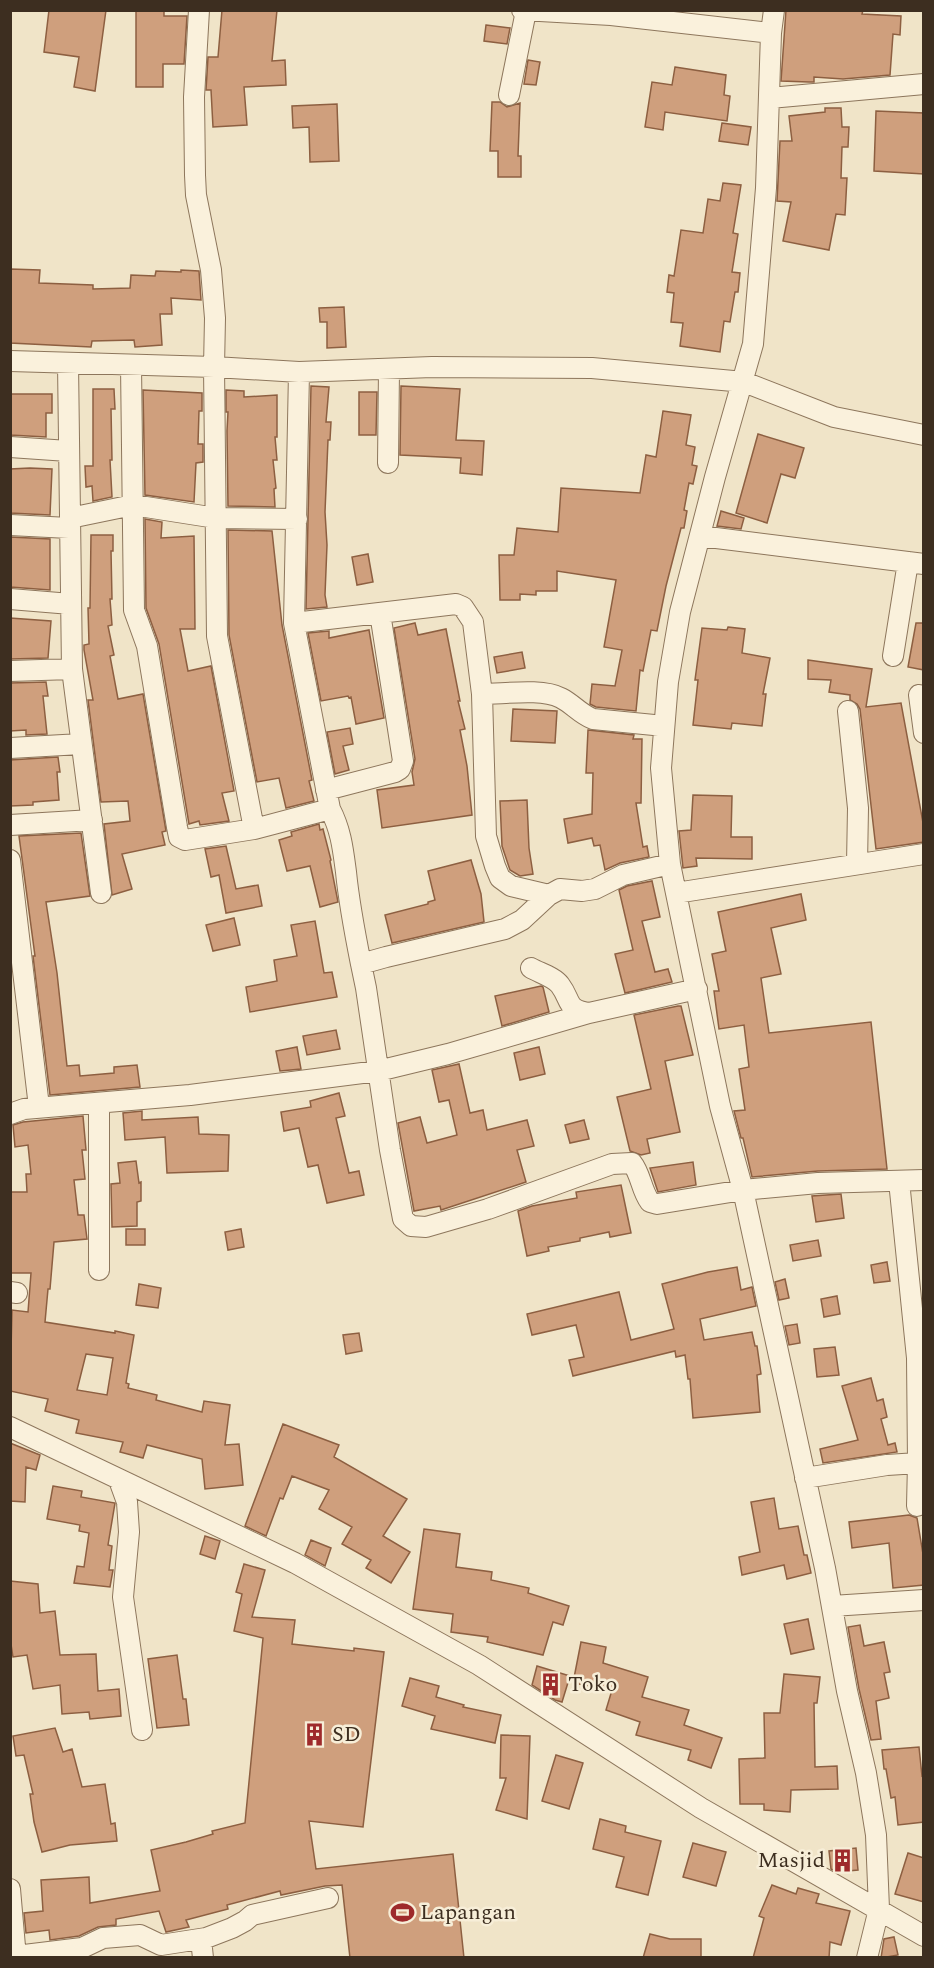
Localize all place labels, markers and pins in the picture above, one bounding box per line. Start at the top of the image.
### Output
place label: Toko [568,1668,617,1701]
building icon: Toko [537,1671,563,1697]
place label: SD [332,1718,361,1751]
building icon: SD [301,1721,327,1747]
place label: Masjid [758,1844,825,1877]
building icon: Masjid [830,1847,856,1873]
place label: Lapangan [420,1896,516,1929]
sports icon: Lapangan [389,1899,415,1925]

